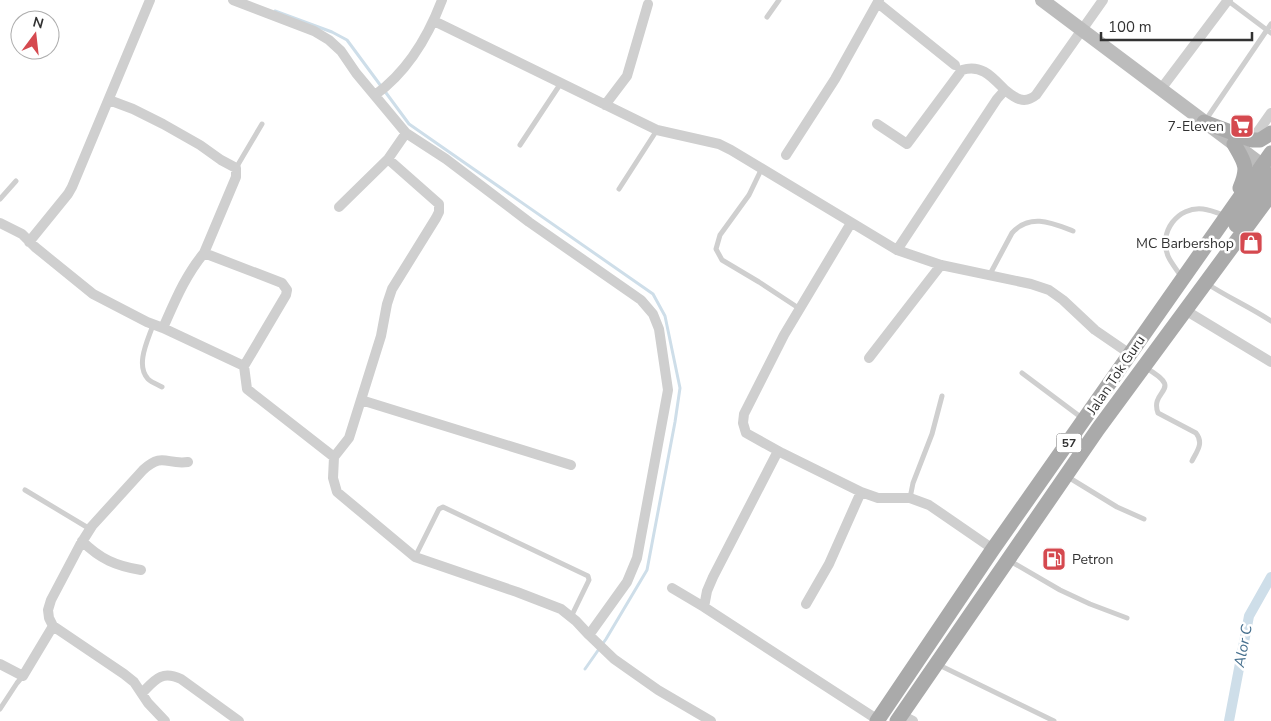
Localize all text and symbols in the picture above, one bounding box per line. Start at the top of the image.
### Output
north arrow [10,10,60,60]
scale bar [1101,10,1252,42]
text: N [31,12,46,33]
text: 100 m [1108,17,1152,37]
supermarket icon: 7-Eleven [1229,113,1255,139]
place label: 7-Eleven [1168,117,1224,136]
shop icon: MC Barbershop [1238,230,1264,256]
place label: MC Barbershop [1136,234,1234,253]
street label: Jalan Tok Guru [1082,332,1150,419]
road number: 57 [1056,433,1082,452]
fuel station icon: Petron [1041,546,1067,572]
place label: Petron [1072,550,1114,569]
water label: Alor C [1229,622,1257,670]

